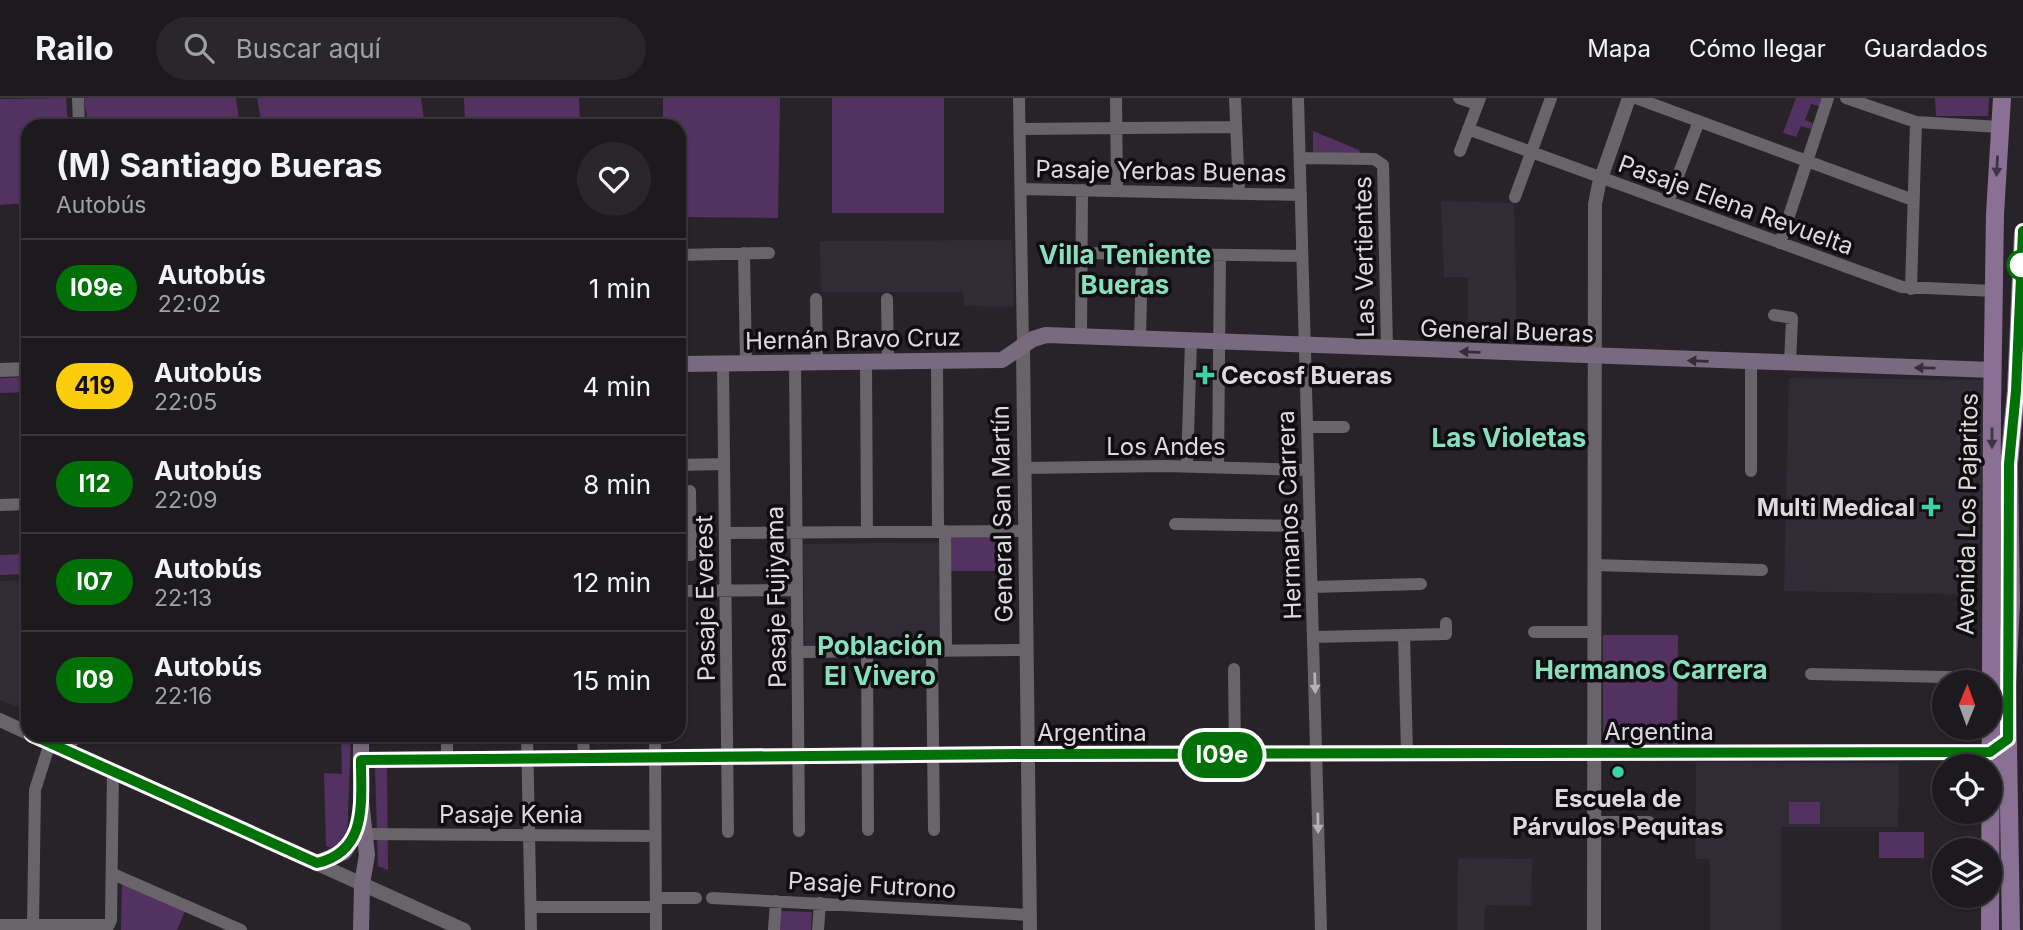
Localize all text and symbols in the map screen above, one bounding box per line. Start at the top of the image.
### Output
search box [156,17,646,80]
text: Railo [35,28,114,68]
icon: search [180,29,218,67]
text: Buscar aquí [236,33,381,64]
text: Mapa [1587,34,1651,63]
text: Cómo llegar [1689,34,1826,63]
text: Guardados [1864,34,1988,63]
button: heart [577,142,651,216]
text: (M) Santiago Bueras [56,145,383,185]
street label: Pasaje Elena Revuelta [1614,149,1858,261]
street label: Pasaje Yerbas Buenas [1035,154,1287,188]
one-way arrow [1992,155,2003,177]
street label: Las Vertientes [1348,176,1380,338]
text: Autobús [56,191,146,219]
district label: Villa Teniente Bueras [1039,239,1211,300]
unlabelled marker [2007,250,2023,280]
text: Autobús [158,259,266,290]
text: I09e [70,273,123,302]
text: 1 min [589,273,651,304]
text: 22:02 [158,290,221,318]
street label: General Bueras [1419,313,1595,349]
street label: Hernán Bravo Cruz [745,323,961,355]
one-way arrow [1459,346,1481,357]
one-way arrow [1686,355,1708,366]
text: Autobús [154,357,262,388]
place label: Cecosf Bueras [1221,361,1393,390]
one-way arrow [1914,362,1936,374]
marker: Cecosf Bueras [1195,365,1215,385]
text: 419 [74,371,115,400]
text: 4 min [582,371,651,402]
text: 22:05 [154,388,217,416]
street label: Avenida Los Pajaritos [1950,393,1984,635]
street label: General San Martín [986,405,1018,623]
street label: Hermanos Carrera [1271,410,1307,620]
district label: Las Violetas [1432,422,1586,453]
one-way arrow [1986,427,1998,449]
street label: Los Andes [1106,432,1226,461]
text: Autobús [154,455,262,486]
text: I12 [78,469,111,498]
text: 8 min [583,469,651,500]
text: 22:09 [154,486,217,514]
place label: Multi Medical [1757,493,1915,522]
marker: Multi Medical [1921,497,1941,517]
street label: Pasaje Fujiyama [760,506,792,688]
street label: Pasaje Everest [689,515,721,681]
text: Autobús [154,553,262,584]
text: I07 [76,567,113,596]
text: 12 min [573,567,651,598]
text: 22:13 [154,584,212,612]
district label: Población El Vivero [817,630,943,691]
text: Autobús [154,651,262,682]
district label: Hermanos Carrera [1534,654,1768,685]
text: I09 [75,665,114,694]
text: 15 min [573,665,651,696]
north arrow [1932,670,2002,740]
map controls [1932,670,2002,908]
one-way arrow [1309,672,1320,694]
text: 22:16 [154,682,212,710]
street label: Argentina [1604,717,1714,746]
street label: Argentina [1037,718,1147,747]
line badge: I09e [1173,732,1271,778]
text: I09e [1196,740,1248,769]
button: locate [1932,754,2002,824]
marker: Escuela de Párvulos Pequitas [1610,764,1626,780]
place label: Escuela de Párvulos Pequitas [1512,784,1724,841]
street label: Pasaje Kenia [439,800,583,829]
one-way arrow [1313,812,1324,834]
button: layers [1932,838,2002,908]
street label: Pasaje Futrono [787,866,957,904]

